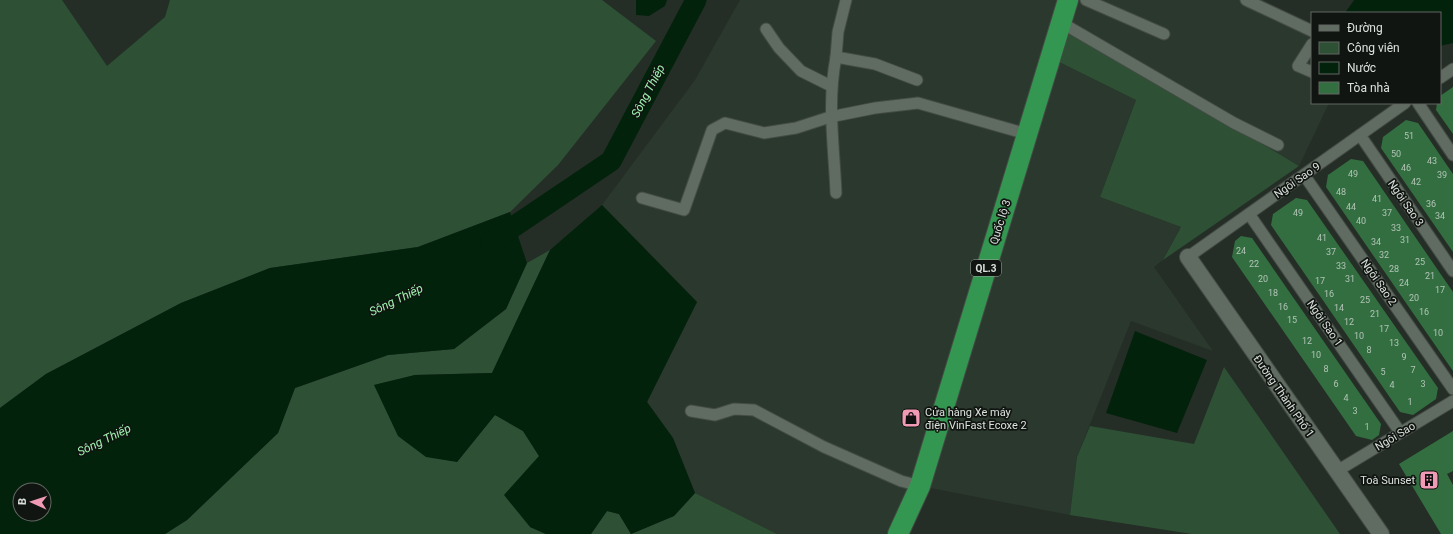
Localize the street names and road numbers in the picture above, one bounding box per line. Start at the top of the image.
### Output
street label: Ngôi Sao 9 [1272,160,1323,201]
street label: Ngôi Sao 3 [1385,178,1426,229]
street label: Quốc lộ 3 [987,198,1013,246]
street label: Ngôi Sao 2 [1358,257,1399,308]
road number: QL.3 [971,260,1001,276]
street label: Ngôi Sao 1 [1304,298,1345,349]
street label: Đường Thành Phố 1 [1250,353,1317,440]
street label: Ngôi Sao [1373,419,1418,453]

